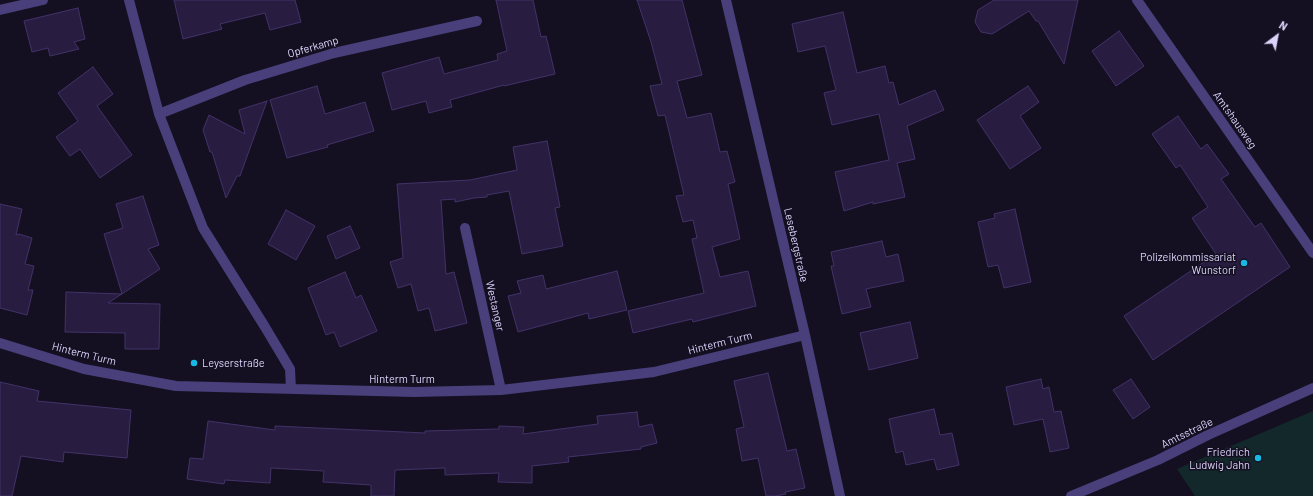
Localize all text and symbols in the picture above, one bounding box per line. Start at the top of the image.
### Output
north arrow [1257,16,1297,56]
text: N [1277,18,1290,33]
street label: Opferkamp [286,33,340,61]
street label: Amtshausweg [1210,89,1260,151]
street label: Lesebergstraße [781,207,811,283]
place label: Polizeikommissariat Wunstorf [1140,250,1236,276]
marker: Polizeikommissariat Wunstorf [1239,258,1249,268]
street label: Westanger [483,279,507,333]
street label: Hinterm Turm [687,329,753,357]
street label: Hinterm Turm [51,340,117,368]
place label: Leyserstraße [202,356,265,370]
marker: Leyserstraße [189,358,199,368]
street label: Hinterm Turm [369,372,435,386]
street label: Amtsstraße [1159,415,1215,451]
place label: Friedrich Ludwig Jahn [1189,445,1250,471]
marker: Friedrich Ludwig Jahn [1253,453,1263,463]

